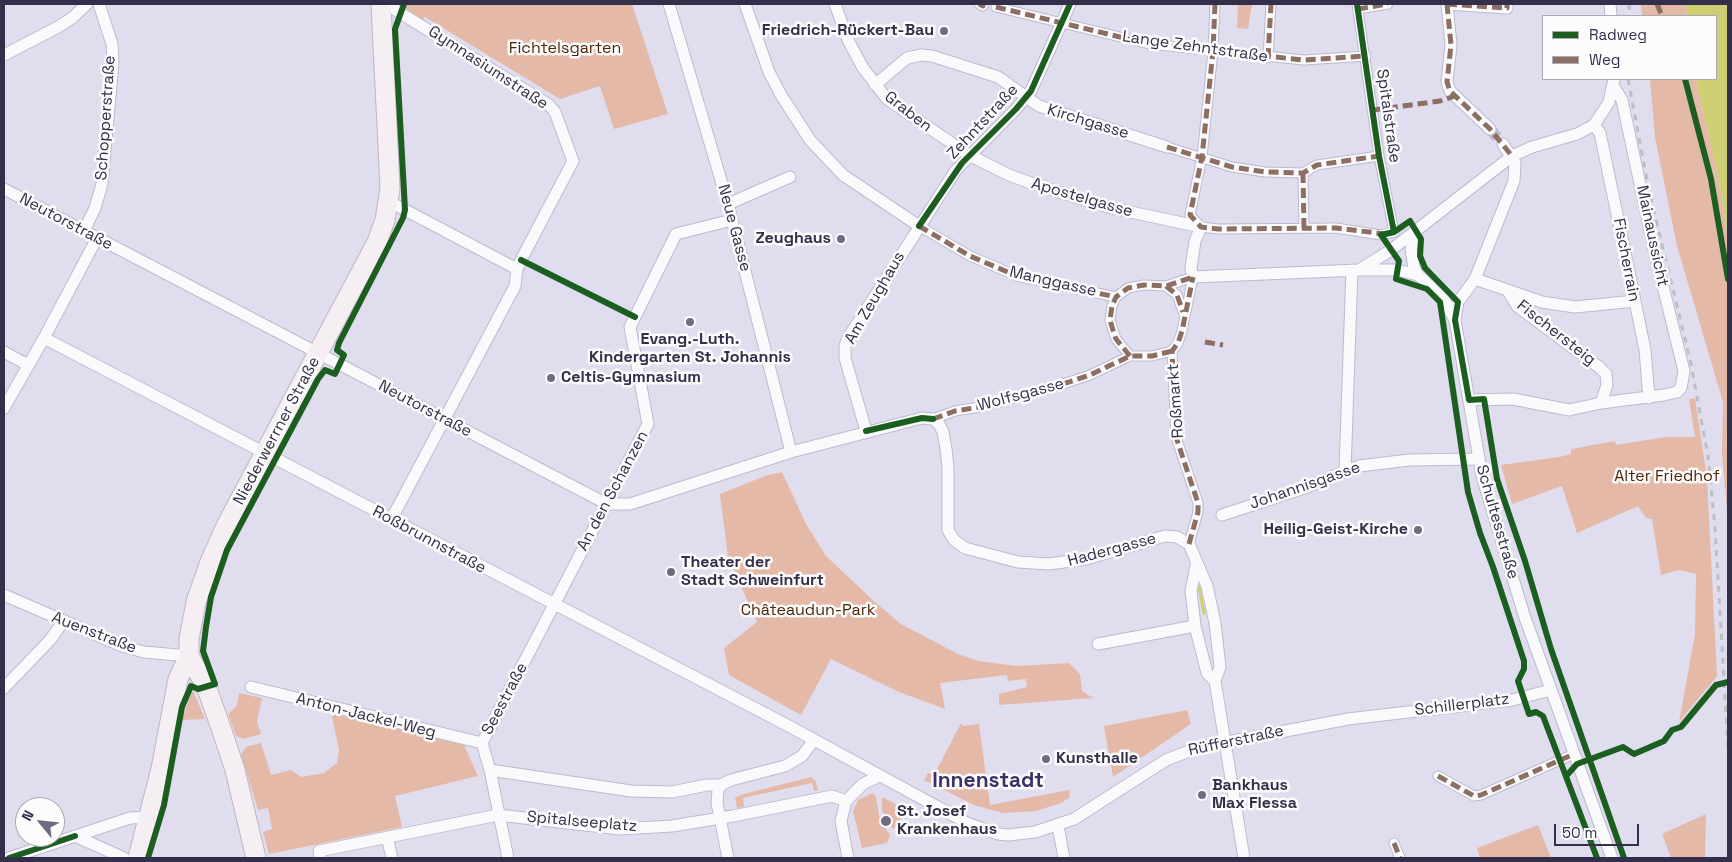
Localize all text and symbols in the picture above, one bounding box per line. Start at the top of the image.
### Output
legend [1542,15,1717,80]
place label: Friedrich-Rückert-Bau [762,21,934,41]
street label: Gymnasiumstraße [424,22,552,114]
marker: Friedrich-Rückert-Bau [938,25,950,37]
text: Radweg [1589,25,1647,44]
street label: Lange Zehntstraße [1121,27,1269,67]
park label: Fichtelsgarten [509,39,621,59]
text: Weg [1589,50,1620,69]
street label: Schopperstraße [92,55,120,181]
street label: Spitalstraße [1372,68,1404,164]
street label: Zehntstraße [943,81,1023,163]
street label: Graben [880,87,936,137]
street label: Kirchgasse [1045,100,1131,144]
street label: Apostelgasse [1029,174,1135,222]
street label: Neue Gasse [713,182,755,274]
street label: Mainaussicht [1632,184,1672,288]
street label: Neutorstraße [16,189,116,255]
street label: Fischerrain [1609,217,1643,303]
place label: Zeughaus [755,229,831,249]
marker: Zeughaus [835,233,847,245]
street label: Am Zeughaus [841,248,909,348]
street label: Manggasse [1008,263,1098,301]
street label: Fischersteig [1513,296,1599,370]
marker: Evang.-Luth. Kindergarten St. Johannis [684,316,696,328]
place label: Evang.-Luth. Kindergarten St. Johannis [589,330,791,368]
street label: Niederwerrner Straße [230,354,324,508]
street label: Roßmarkt [1164,363,1188,439]
place label: Celtis-Gymnasium [561,368,701,388]
marker: Celtis-Gymnasium [545,372,557,384]
street label: Wolfsgasse [976,374,1066,416]
street label: Neutorstraße [375,376,475,442]
street label: An den Schanzen [573,428,653,554]
street label: Johannisgasse [1247,458,1363,514]
street label: Schultesstraße [1472,463,1522,581]
park label: Alter Friedhof [1614,467,1720,487]
street label: Roßbrunnstraße [369,502,489,578]
place label: Heilig-Geist-Kirche [1263,520,1408,540]
marker: Heilig-Geist-Kirche [1412,524,1424,536]
street label: Hadergasse [1066,529,1158,571]
place label: Theater der Stadt Schweinfurt [681,553,824,591]
marker: Theater der Stadt Schweinfurt [665,566,677,578]
park label: Châteaudun-Park [741,601,875,621]
street label: Auenstraße [49,608,139,658]
street label: Seestraße [478,660,532,738]
street label: Anton-Jackel-Weg [294,689,438,743]
street label: Schillerplatz [1414,690,1510,720]
street label: Rüfferstraße [1186,722,1286,760]
place label: Kunsthalle [1056,749,1138,769]
marker: Kunsthalle [1040,753,1052,765]
district label: Innenstadt [932,768,1044,794]
place label: Bankhaus Max Flessa [1212,776,1297,814]
marker: Bankhaus Max Flessa [1196,789,1208,801]
north arrow [15,797,65,847]
place label: St. Josef Krankenhaus [897,802,997,840]
text: N [17,807,38,824]
street label: Spitalseeplatz [526,808,638,836]
marker: St. Josef Krankenhaus [879,814,893,828]
scale bar [1557,814,1642,846]
text: 50 m [1562,823,1597,842]

